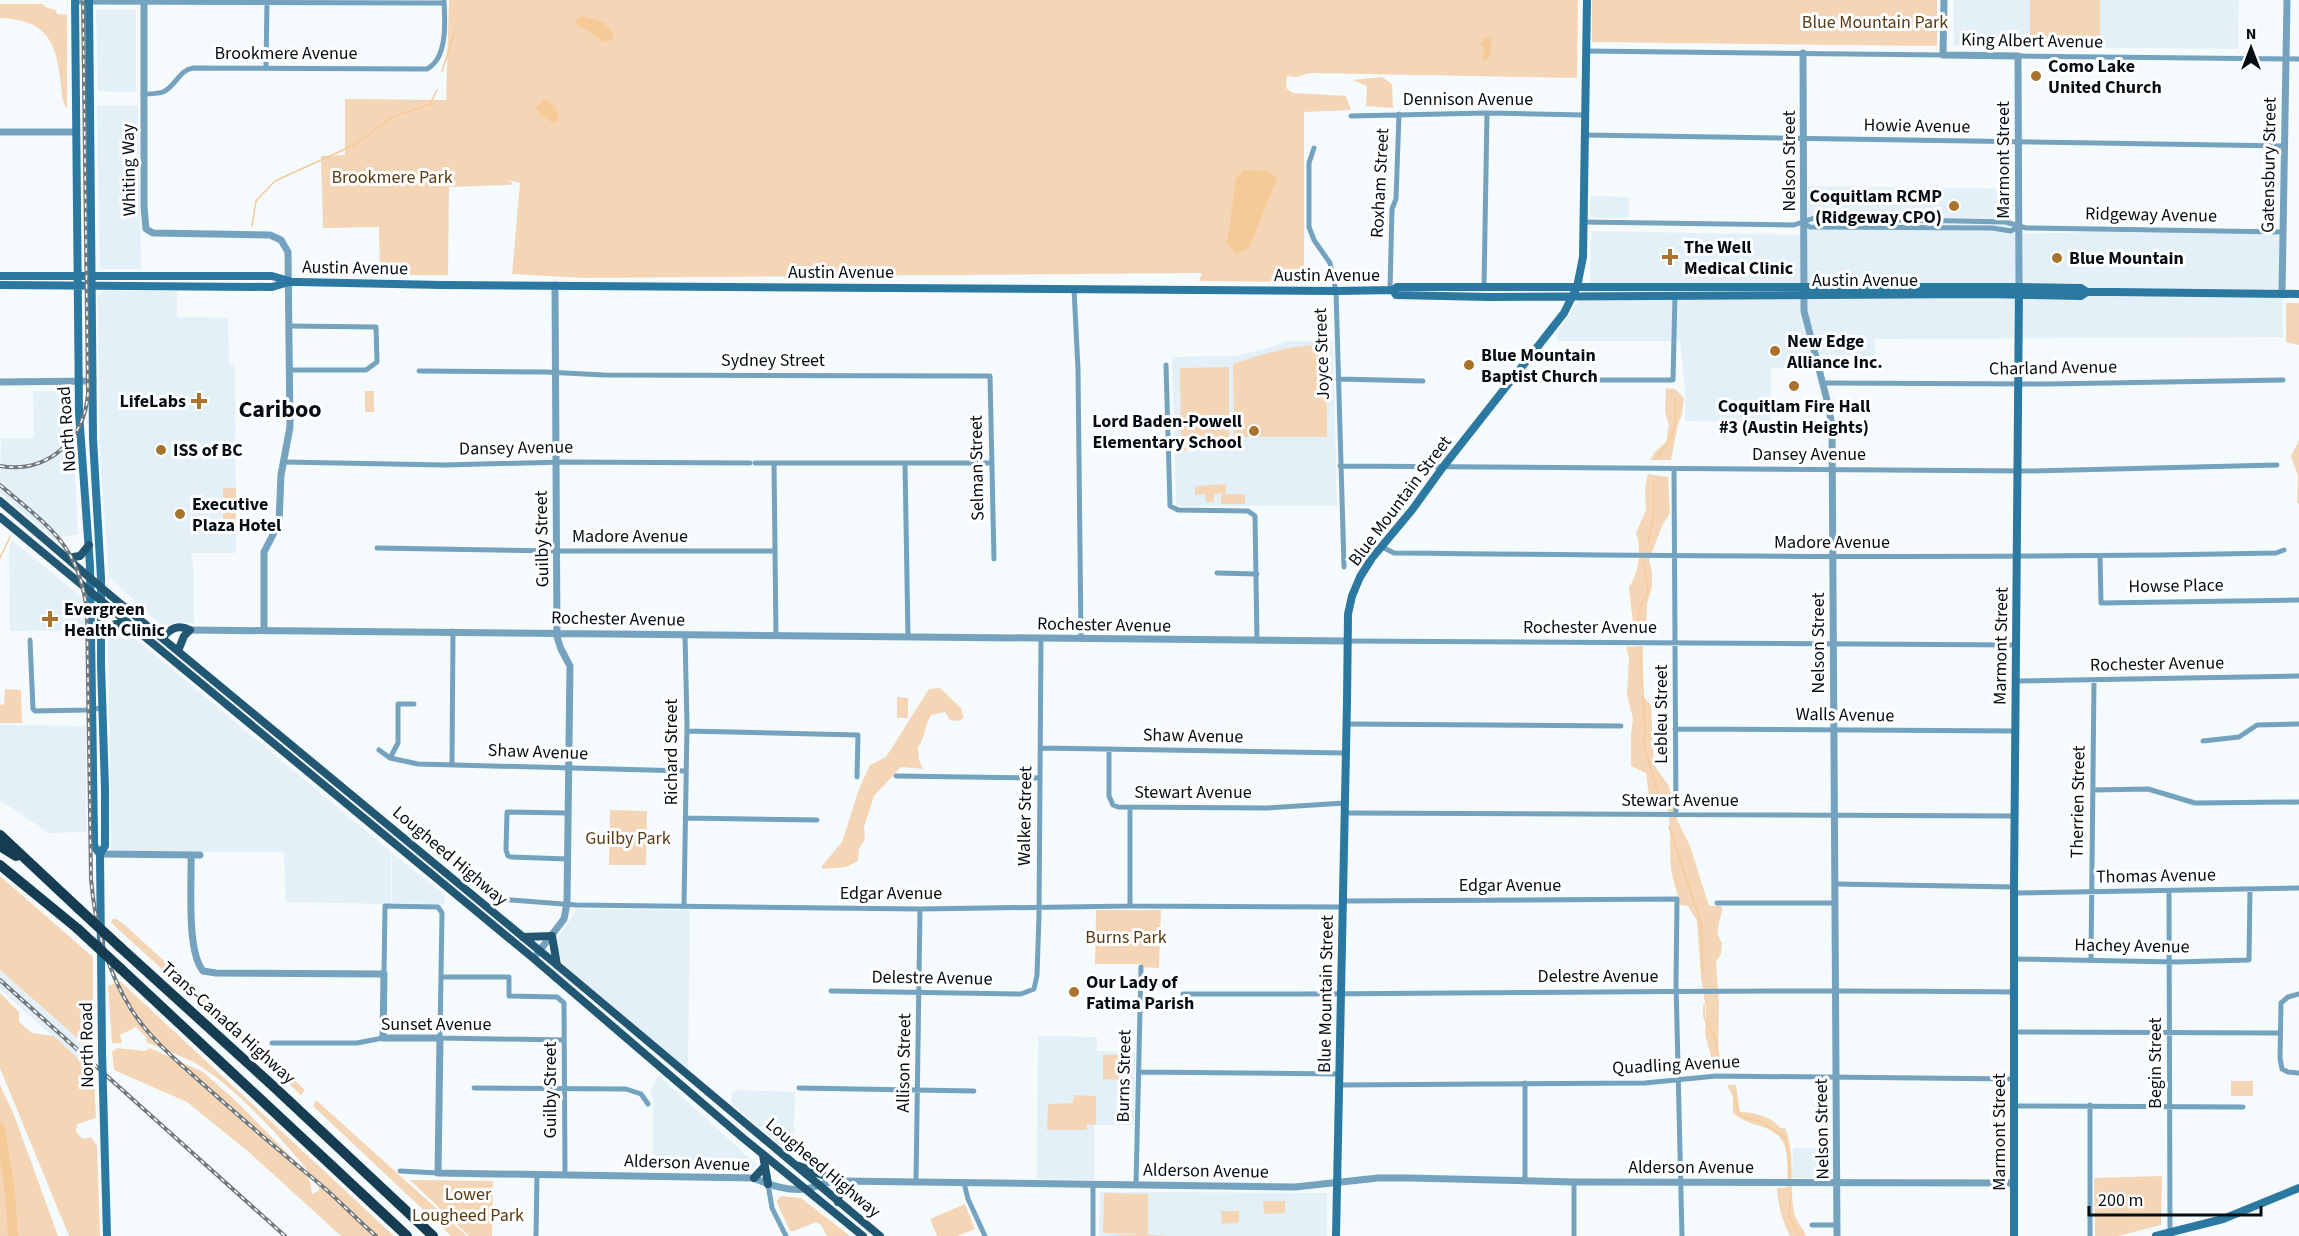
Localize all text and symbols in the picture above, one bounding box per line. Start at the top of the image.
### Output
park label: Blue Mountain Park [1802,10,1948,35]
north arrow [2221,18,2281,78]
text: N [2246,23,2256,45]
street label: King Albert Avenue [1961,27,2103,55]
street label: Brookmere Avenue [215,41,358,66]
place label: Como Lake United Church [2048,54,2162,100]
marker: Como Lake United Church [2029,69,2043,83]
street label: Dennison Avenue [1403,87,1533,112]
street label: Gatensbury Street [2255,97,2283,233]
street label: Marmont Street [1991,101,2016,219]
street label: Nelson Street [1777,110,1802,212]
street label: Howie Avenue [1863,113,1971,139]
street label: Whiting Way [116,123,142,217]
street label: Roxham Street [1365,127,1395,239]
park label: Brookmere Park [331,165,453,190]
place label: Coquitlam RCMP (Ridgeway CPO) [1810,184,1942,230]
marker: Coquitlam RCMP (Ridgeway CPO) [1947,199,1961,213]
street label: Ridgeway Avenue [2085,201,2217,229]
place label: The Well Medical Clinic [1684,235,1794,281]
place label: Blue Mountain [2069,246,2184,271]
marker: The Well Medical Clinic [1661,248,1679,266]
marker: Blue Mountain [2050,251,2064,265]
street label: Austin Avenue [302,255,408,281]
street label: Austin Avenue [788,260,894,285]
street label: Austin Avenue [1274,263,1380,288]
street label: Austin Avenue [1812,268,1918,293]
street label: Joyce Street [1308,308,1336,400]
place label: New Edge Alliance Inc. [1786,329,1883,375]
place label: Blue Mountain Baptist Church [1481,343,1598,389]
marker: New Edge Alliance Inc. [1768,344,1782,358]
street label: Sydney Street [721,348,825,373]
street label: Charland Avenue [1989,354,2117,382]
marker: Blue Mountain Baptist Church [1462,358,1476,372]
marker: Coquitlam Fire Hall #3 (Austin Heights) [1787,379,1801,393]
street label: North Road [52,385,82,473]
place label: LifeLabs [119,389,186,414]
marker: LifeLabs [190,392,208,410]
district label: Cariboo [238,392,322,427]
place label: Coquitlam Fire Hall #3 (Austin Heights) [1718,394,1870,440]
place label: Lord Baden-Powell Elementary School [1092,409,1242,455]
street label: Selman Street [964,415,990,521]
marker: Lord Baden-Powell Elementary School [1247,424,1261,438]
street label: Blue Mountain Street [1343,430,1457,572]
street label: Dansey Avenue [459,435,573,461]
place label: ISS of BC [173,438,243,463]
street label: Dansey Avenue [1752,442,1866,467]
marker: ISS of BC [154,443,168,457]
street label: Guilby Street [529,490,555,588]
place label: Executive Plaza Hotel [192,492,281,538]
marker: Executive Plaza Hotel [173,507,187,521]
street label: Madore Avenue [572,524,688,549]
street label: Madore Avenue [1774,530,1890,555]
street label: Howse Place [2128,573,2224,599]
street label: Marmont Street [1987,587,2015,705]
street label: Nelson Street [1806,592,1831,694]
place label: Evergreen Health Clinic [64,597,166,643]
street label: Rochester Avenue [551,605,685,633]
marker: Evergreen Health Clinic [41,610,59,628]
street label: Rochester Avenue [1037,611,1171,639]
street label: Rochester Avenue [1523,615,1657,640]
street label: Rochester Avenue [2090,650,2224,678]
street label: Lebleu Street [1649,664,1674,764]
street label: Richard Street [659,699,684,805]
street label: Walls Avenue [1795,702,1895,728]
street label: Shaw Avenue [1143,723,1244,749]
street label: Shaw Avenue [487,738,589,766]
street label: Therrien Street [2065,745,2091,859]
street label: Walker Street [1012,766,1038,866]
street label: Stewart Avenue [1134,780,1252,805]
street label: Stewart Avenue [1621,788,1739,813]
street label: Lougheed Highway [387,800,514,912]
park label: Guilby Park [585,826,671,851]
street label: Thomas Avenue [2096,862,2216,890]
street label: Edgar Avenue [1459,873,1561,898]
street label: Edgar Avenue [840,881,942,906]
street label: Blue Mountain Street [1312,915,1340,1073]
park label: Burns Park [1085,925,1167,950]
street label: Hachey Avenue [2074,932,2190,960]
street label: Trans-Canada Highway [155,956,301,1091]
street label: Delestre Avenue [871,964,993,992]
street label: Delestre Avenue [1538,964,1658,989]
place label: Our Lady of Fatima Parish [1086,970,1194,1016]
marker: Our Lady of Fatima Parish [1067,985,1081,999]
street label: North Road [74,1002,100,1088]
street label: Sunset Avenue [381,1012,491,1037]
street label: Allison Street [891,1013,917,1113]
street label: Begin Street [2143,1017,2168,1109]
street label: Burns Street [1111,1029,1137,1123]
street label: Guilby Street [538,1042,563,1138]
street label: Quadling Avenue [1612,1049,1741,1081]
street label: Marmont Street [1987,1073,2012,1191]
street label: Nelson Street [1809,1078,1835,1180]
street label: Lougheed Highway [760,1112,887,1224]
street label: Alderson Avenue [624,1148,750,1178]
street label: Alderson Avenue [1628,1155,1754,1180]
street label: Alderson Avenue [1143,1157,1269,1185]
scale bar [2089,1179,2262,1217]
park label: Lower Lougheed Park [412,1182,524,1228]
text: 200 m [2098,1188,2143,1213]

